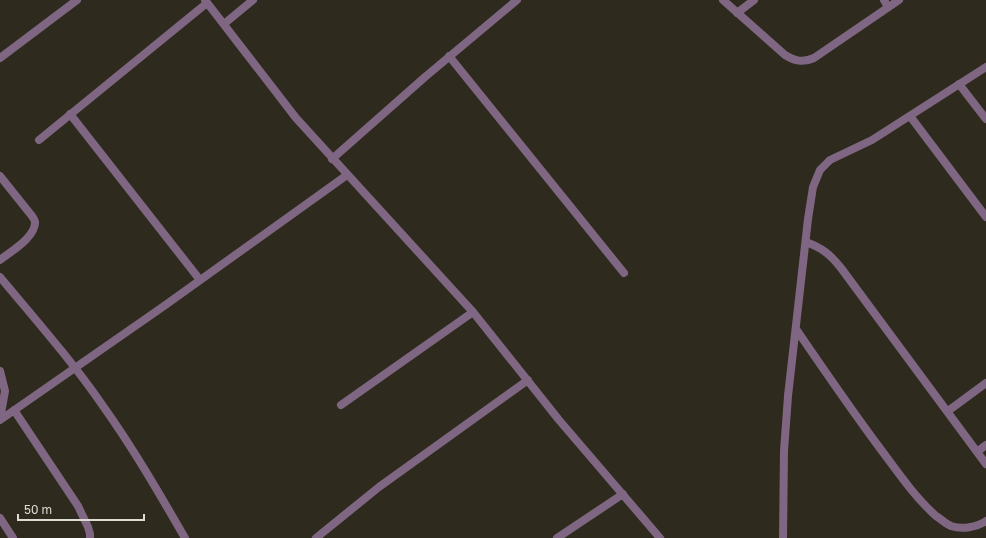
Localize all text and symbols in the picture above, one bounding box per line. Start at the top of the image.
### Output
scale bar [18,496,144,522]
text: 50 m [24,502,52,517]

